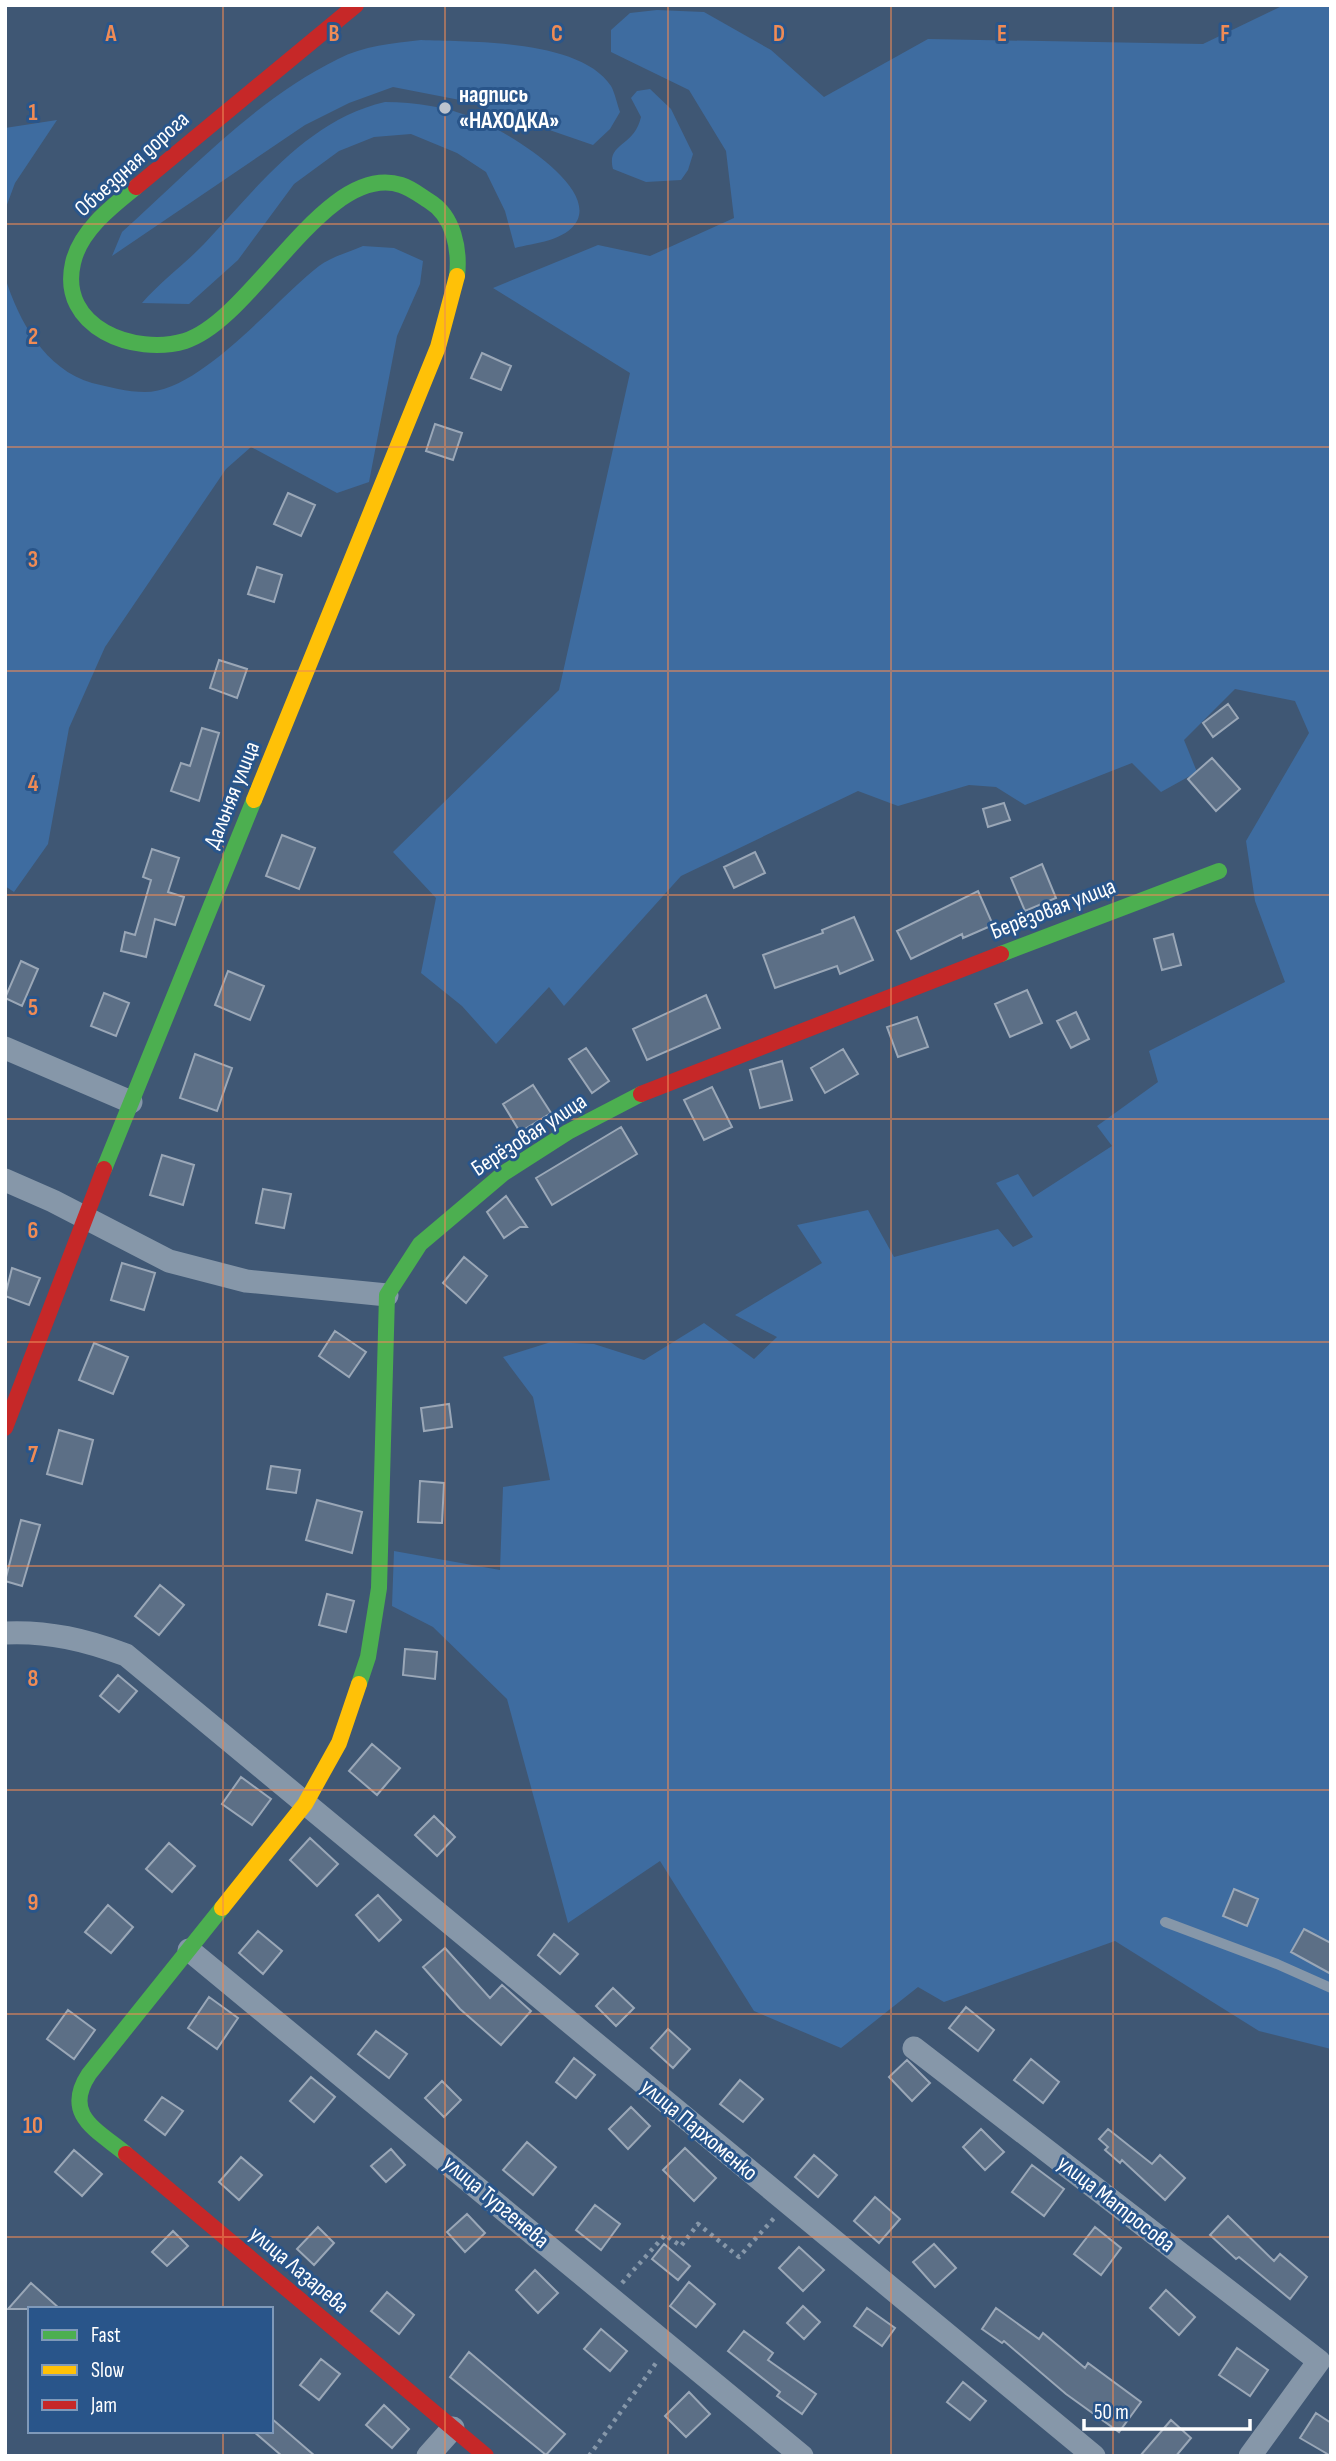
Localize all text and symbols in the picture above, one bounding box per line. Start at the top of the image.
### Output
text: A [105,20,118,48]
text: B [329,20,340,48]
text: C [551,20,563,48]
text: D [773,20,785,48]
text: E [997,20,1007,48]
text: F [1220,20,1230,48]
place label: надпись «НАХОДКА» [459,81,559,135]
text: 1 [28,99,38,127]
marker: надпись «НАХОДКА» [437,100,453,116]
street label: Объездная дорога [69,105,195,223]
text: 2 [28,323,38,351]
text: 3 [28,546,38,574]
street label: Дальняя улица [198,737,266,853]
text: 4 [28,770,39,798]
street label: Берёзовая улица [986,872,1120,946]
text: 5 [28,994,38,1022]
street label: Берёзовая улица [466,1087,592,1183]
text: 6 [28,1217,38,1245]
text: 7 [28,1441,38,1469]
text: 8 [28,1665,39,1693]
text: 9 [28,1889,38,1917]
street label: улица Пархоменко [635,2073,763,2187]
text: 10 [23,2112,43,2140]
street label: улица Тургенева [437,2149,555,2255]
street label: улица Матросова [1051,2149,1181,2259]
street label: улица Лазарева [243,2220,355,2320]
legend [28,2307,273,2433]
text: Fast [91,2323,121,2348]
text: Slow [91,2358,125,2383]
scale bar [1084,2388,1250,2432]
text: Jam [90,2393,117,2418]
text: 50 m [1094,2400,1129,2425]

